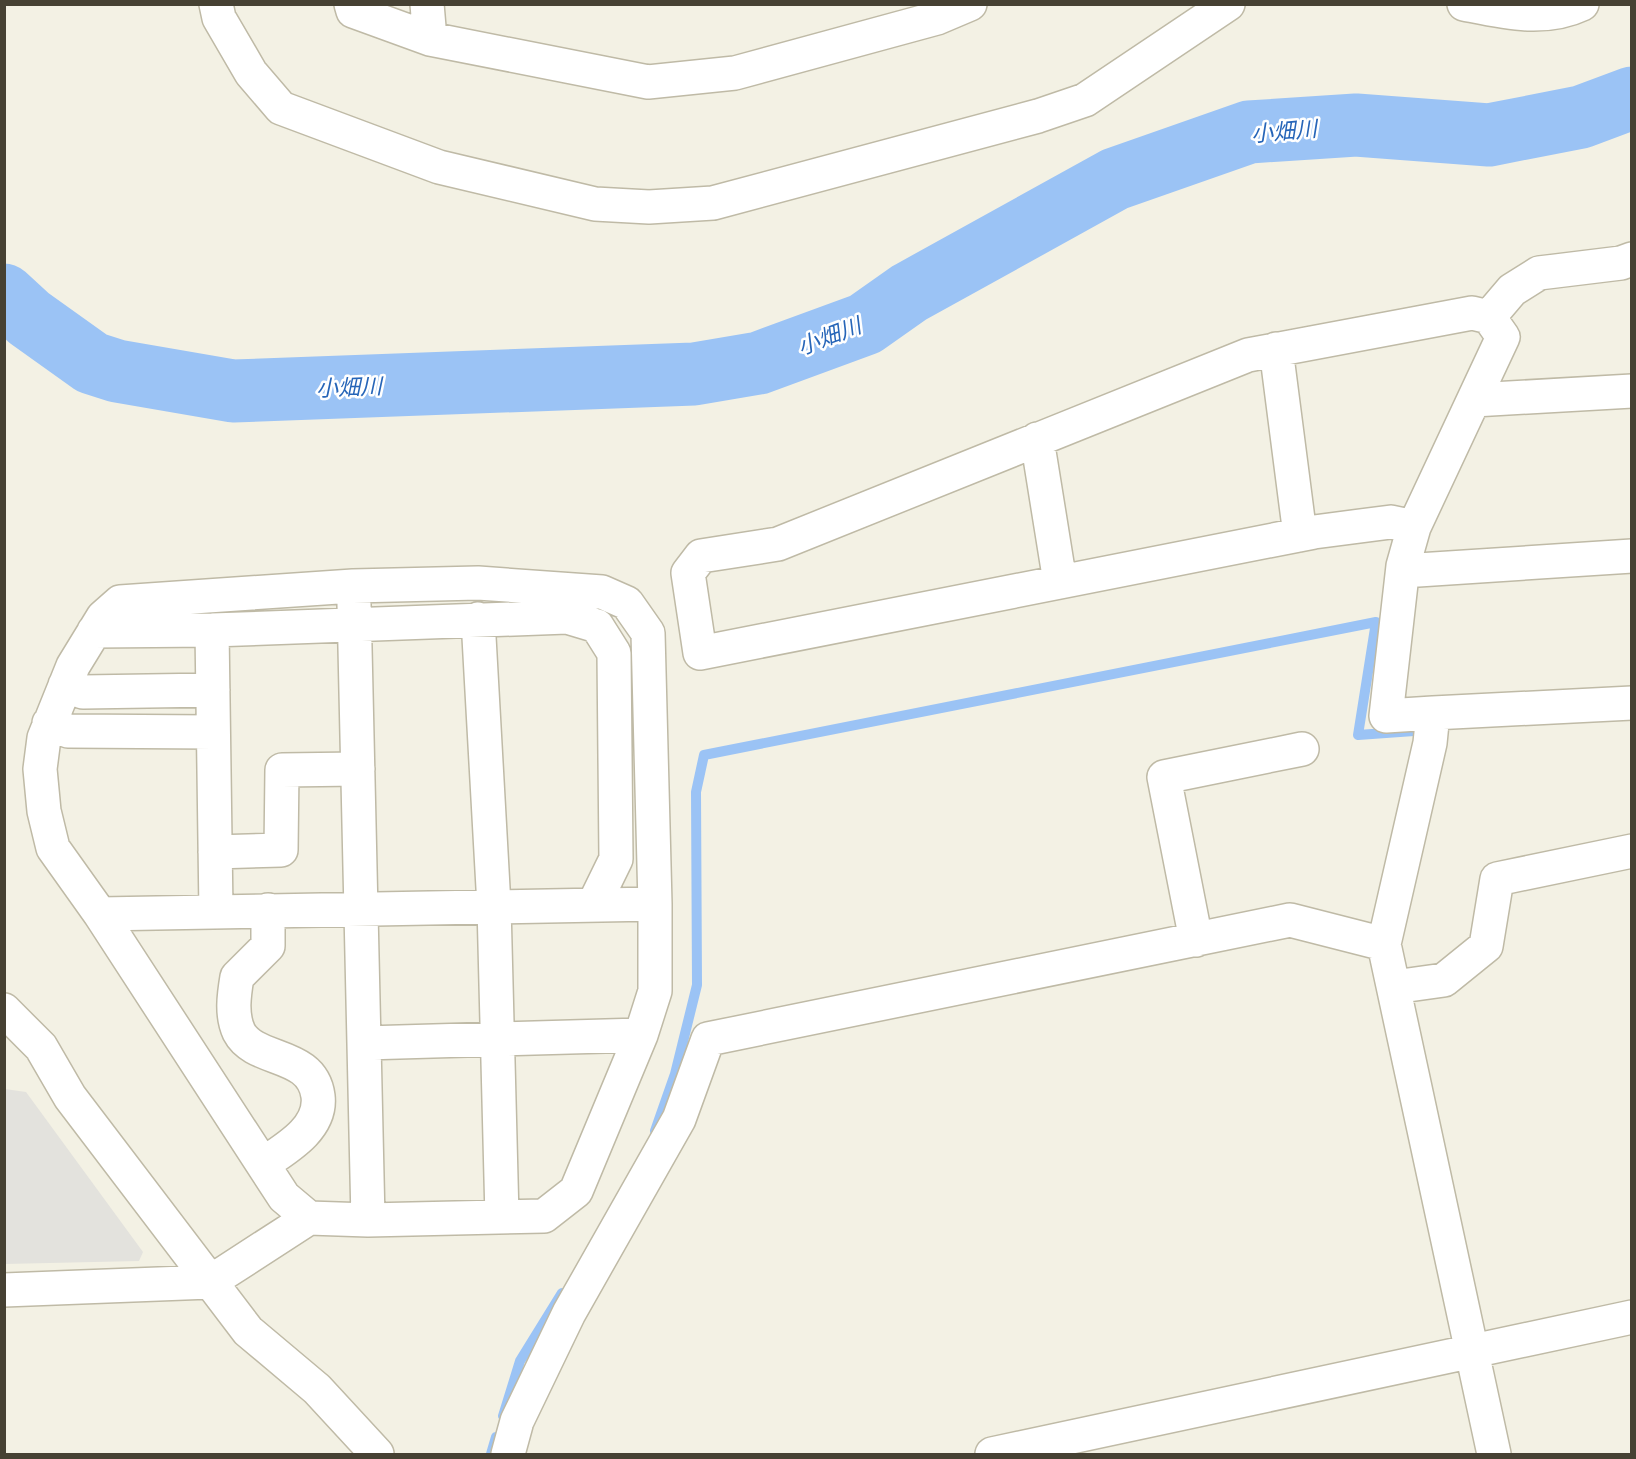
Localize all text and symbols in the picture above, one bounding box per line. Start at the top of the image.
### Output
water label: 小畑川 [1250,114,1320,148]
water label: 小畑川 [793,310,867,361]
water label: 小畑川 [316,372,384,402]

